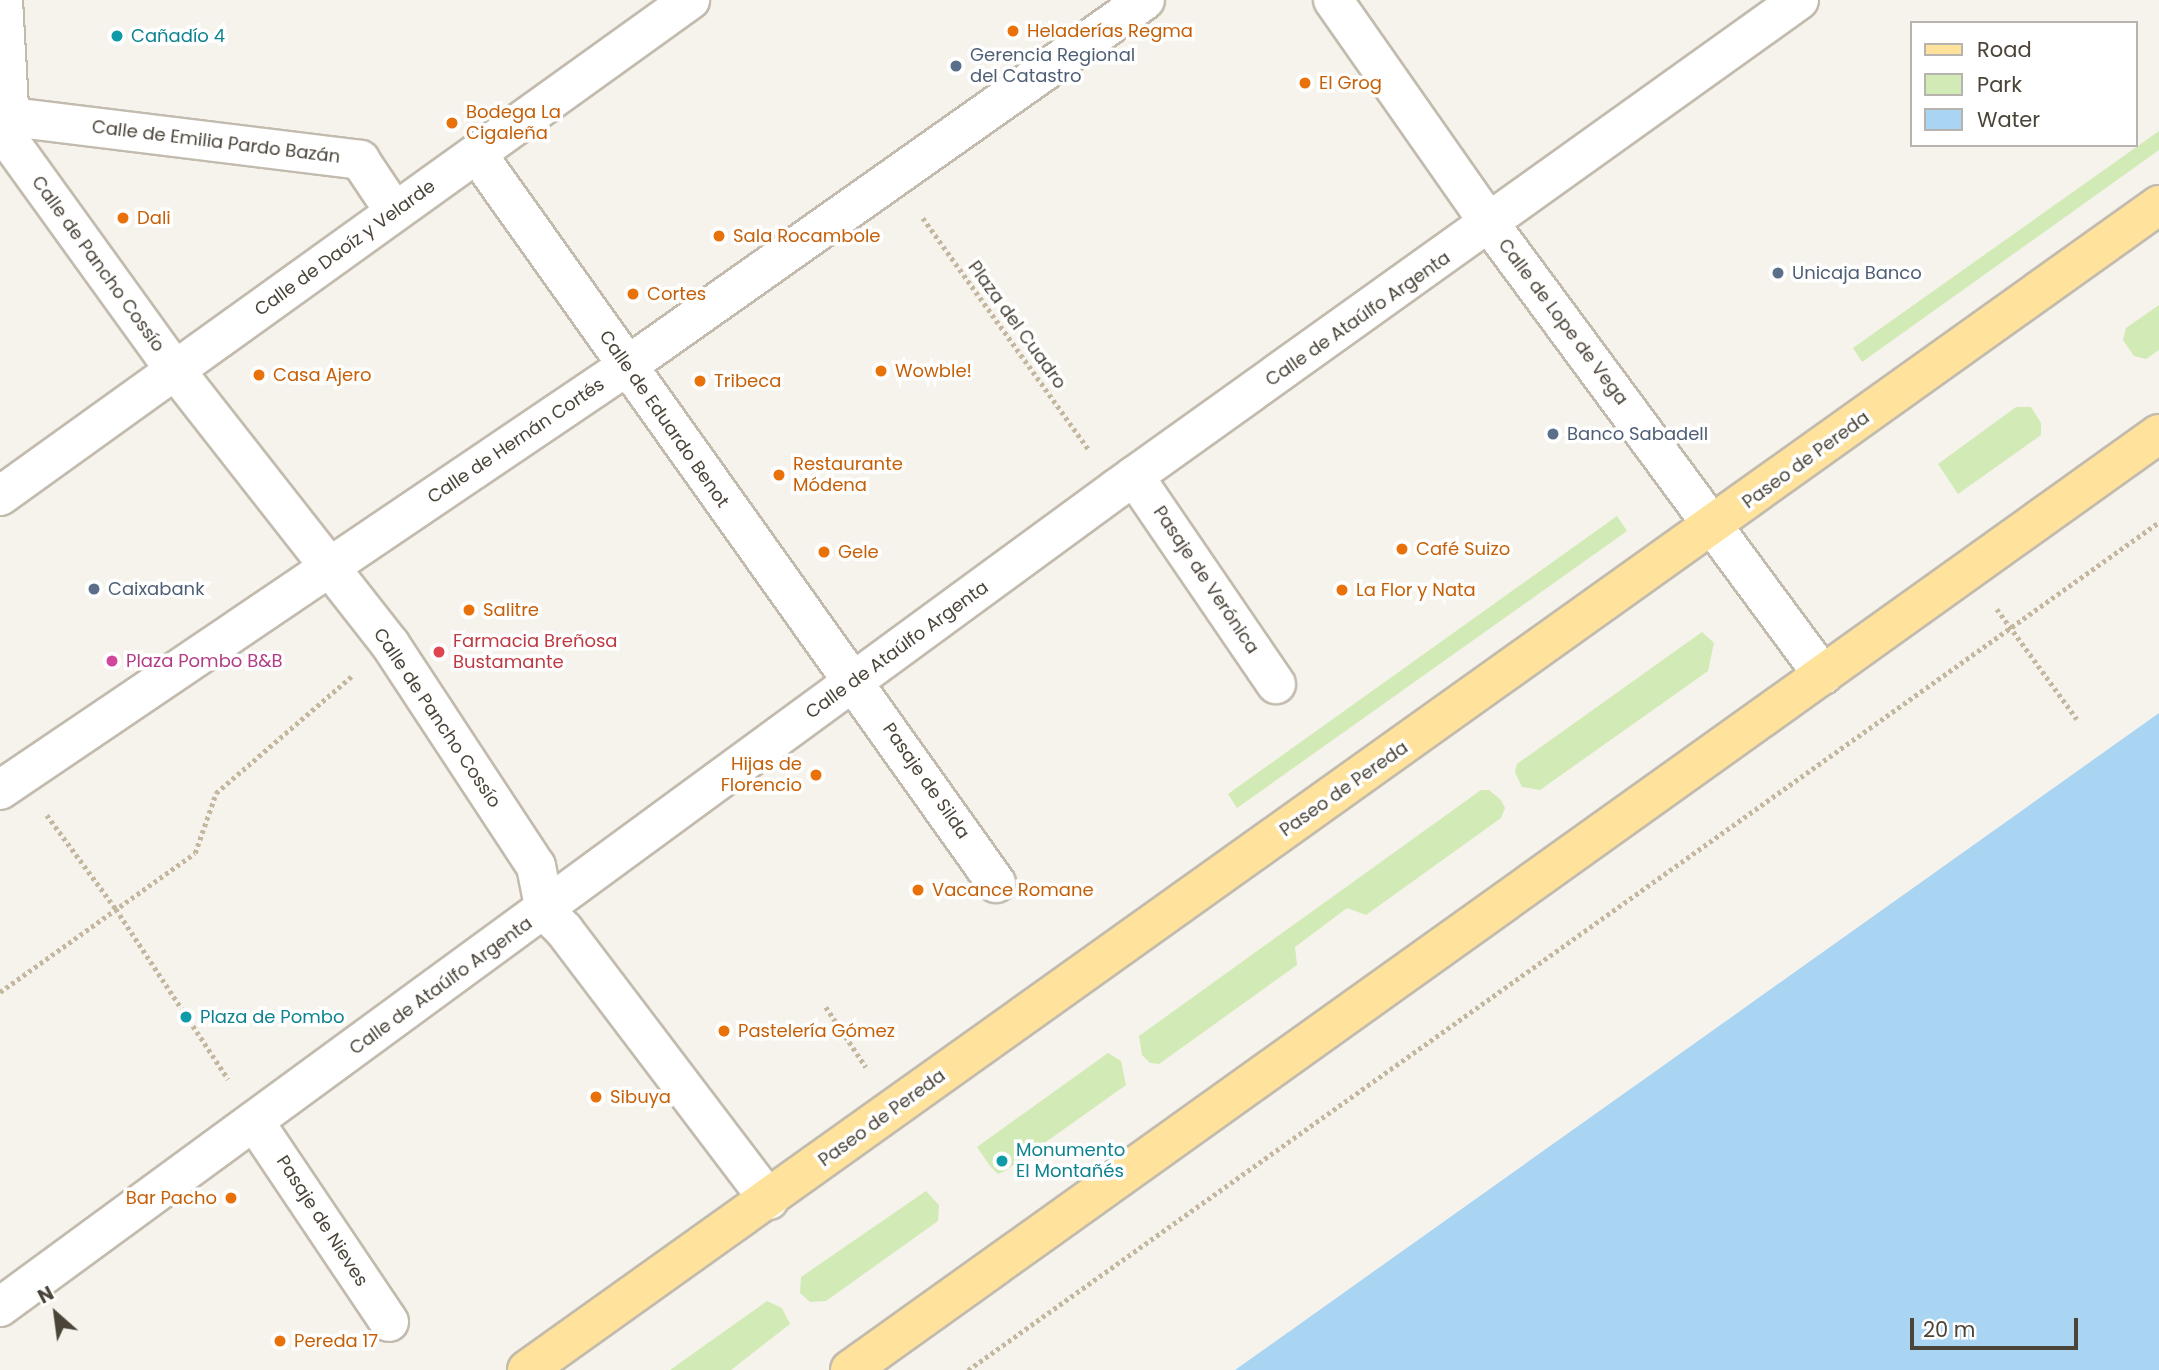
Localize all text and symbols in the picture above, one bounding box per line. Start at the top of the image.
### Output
place label: Heladerías Regma [1027,20,1193,42]
legend [1910,21,2138,147]
marker: Heladerías Regma [1005,23,1021,39]
place label: Cañadío 4 [131,25,225,47]
marker: Cañadío 4 [109,28,125,44]
text: Road [1977,35,2032,64]
place label: Gerencia Regional del Catastro [970,45,1135,88]
marker: Gerencia Regional del Catastro [948,58,964,74]
text: Park [1977,70,2022,99]
place label: El Grog [1319,72,1382,94]
marker: El Grog [1297,75,1313,91]
place label: Bodega La Cigaleña [466,102,561,144]
text: Water [1977,105,2040,134]
marker: Bodega La Cigaleña [444,115,460,131]
street label: Calle de Emilia Pardo Bazán [91,116,341,168]
street label: Calle de Pancho Cossío [27,172,169,356]
street label: Calle de Daoíz y Velarde [251,175,439,321]
place label: Dali [137,207,171,229]
marker: Dali [115,210,131,226]
place label: Sala Rocambole [733,225,881,247]
marker: Sala Rocambole [711,228,727,244]
street label: Calle de Lope de Vega [1494,235,1632,409]
street label: Calle de Ataúlfo Argenta [1262,247,1454,391]
street label: Plaza del Cuadro [963,257,1071,393]
place label: Unicaja Banco [1792,262,1922,284]
marker: Unicaja Banco [1770,265,1786,281]
place label: Cortes [647,283,706,305]
marker: Cortes [625,286,641,302]
street label: Calle de Eduardo Benot [595,326,733,512]
place label: Wowble! [895,360,972,382]
marker: Wowble! [873,363,889,379]
place label: Casa Ajero [273,364,371,386]
marker: Casa Ajero [251,367,267,383]
place label: Tribeca [714,370,781,392]
marker: Tribeca [692,373,708,389]
street label: Calle de Hernán Cortés [423,374,609,508]
street label: Paseo de Pereda [1738,407,1874,513]
place label: Banco Sabadell [1567,423,1708,445]
marker: Banco Sabadell [1545,426,1561,442]
place label: Restaurante Módena [793,454,903,496]
marker: Restaurante Módena [771,467,787,483]
street label: Pasaje de Verónica [1149,502,1263,658]
place label: Café Suizo [1416,538,1510,560]
place label: Gele [838,541,879,563]
marker: Café Suizo [1394,541,1410,557]
marker: Gele [816,544,832,560]
street label: Calle de Ataúlfo Argenta [801,576,993,724]
place label: Caixabank [108,578,204,600]
place label: La Flor y Nata [1356,579,1476,601]
marker: Caixabank [86,581,102,597]
marker: La Flor y Nata [1334,582,1350,598]
place label: Salitre [483,599,539,621]
marker: Salitre [461,602,477,618]
street label: Calle de Pancho Cossío [369,624,505,812]
place label: Farmacia Breñosa Bustamante [453,631,618,674]
marker: Farmacia Breñosa Bustamante [431,644,447,660]
place label: Plaza Pombo B&B [126,650,283,672]
marker: Plaza Pombo B&B [104,653,120,669]
street label: Pasaje de Silda [878,719,974,843]
street label: Paseo de Pereda [1276,737,1412,841]
place label: Hijas de Florencio [721,754,802,796]
marker: Hijas de Florencio [808,767,824,783]
place label: Vacance Romane [932,879,1094,901]
marker: Vacance Romane [910,882,926,898]
street label: Calle de Ataúlfo Argenta [345,912,537,1060]
place label: Plaza de Pombo [200,1006,344,1028]
marker: Plaza de Pombo [178,1009,194,1025]
place label: Pastelería Gómez [738,1020,895,1042]
marker: Pastelería Gómez [716,1023,732,1039]
street label: Paseo de Pereda [814,1065,950,1171]
place label: Sibuya [610,1086,671,1108]
marker: Sibuya [588,1089,604,1105]
place label: Monumento El Montañés [1016,1140,1125,1182]
street label: Pasaje de Nieves [272,1152,372,1290]
marker: Monumento El Montañés [994,1153,1010,1169]
place label: Bar Pacho [126,1187,217,1209]
marker: Bar Pacho [223,1190,239,1206]
north arrow [21,1279,91,1349]
text: N [33,1280,59,1310]
scale bar [1914,1304,2082,1348]
text: 20 m [1923,1315,1976,1344]
place label: Pereda 17 [294,1330,378,1352]
marker: Pereda 17 [272,1333,288,1349]

